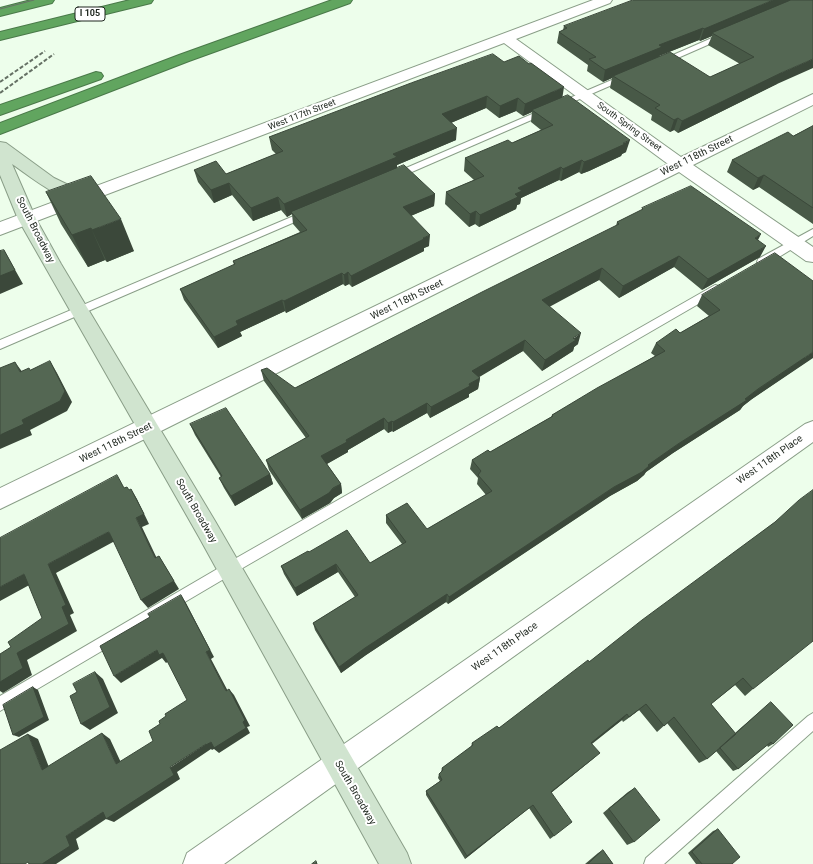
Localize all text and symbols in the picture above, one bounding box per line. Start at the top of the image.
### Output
road number: I 105 [75,7,105,21]
street label: West 117th Street [267,97,337,133]
street label: South Spring Street [595,100,663,154]
street label: West 118th Street [659,133,735,179]
street label: South Broadway [13,195,57,265]
street label: West 118th Street [369,277,445,323]
street label: West 118th Street [78,420,154,466]
street label: West 118th Place [735,433,805,487]
street label: South Broadway [173,477,219,545]
street label: West 118th Place [470,620,540,674]
street label: South Broadway [332,759,378,827]

